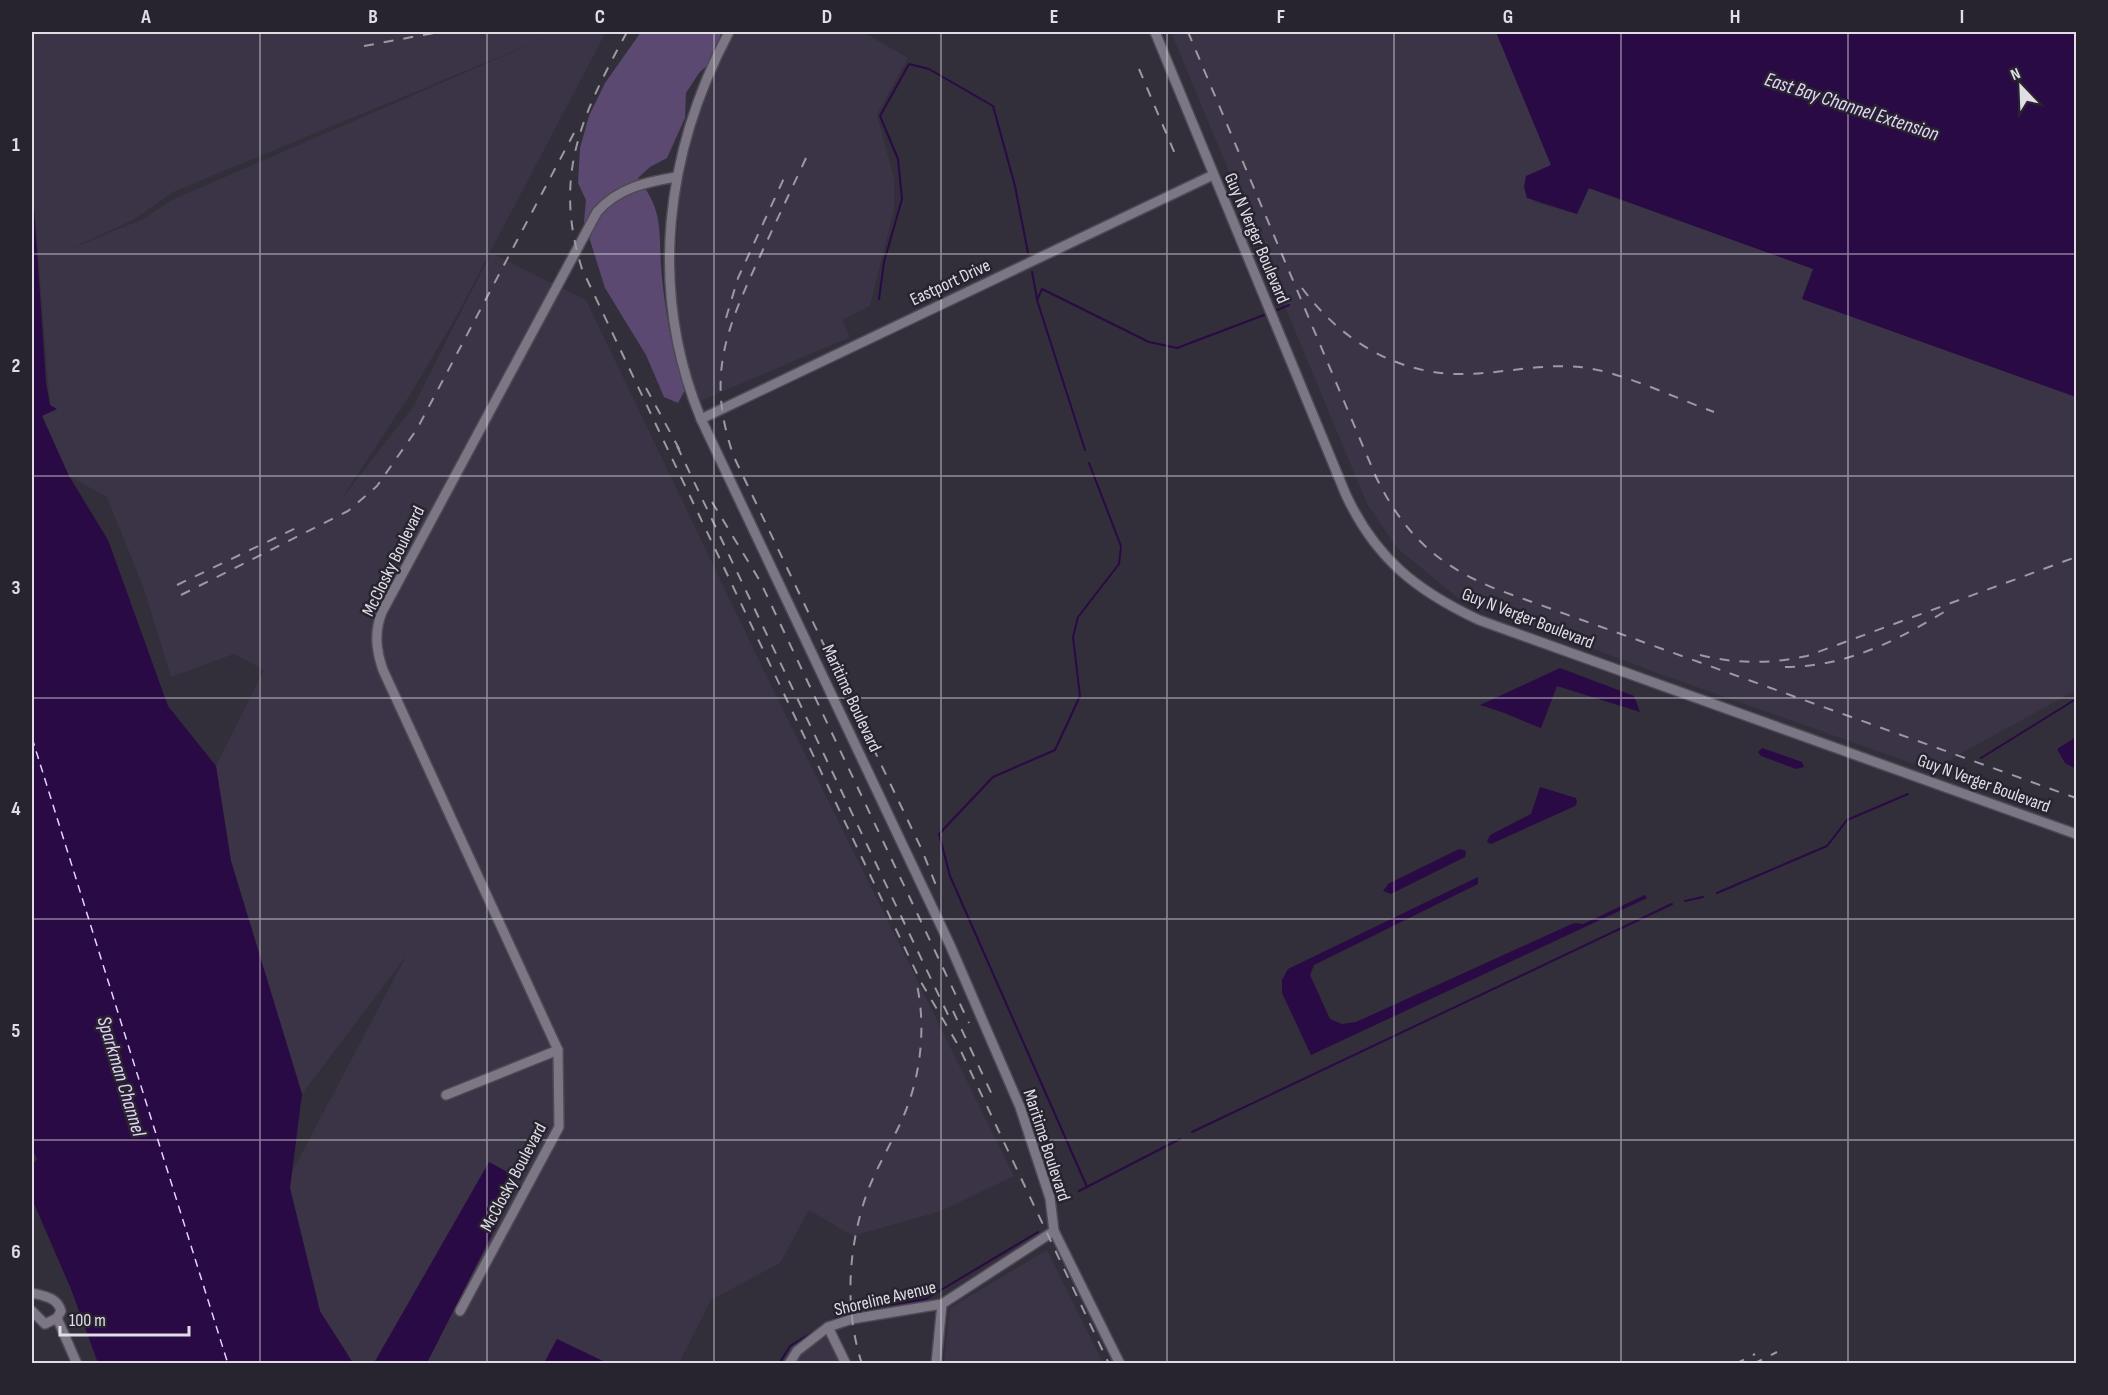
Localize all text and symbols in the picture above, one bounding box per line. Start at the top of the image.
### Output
text: A [140,5,151,29]
text: B [368,5,378,29]
text: C [595,5,605,29]
text: D [822,5,832,29]
text: E [1050,5,1058,29]
text: F [1277,5,1285,29]
text: G [1503,5,1513,29]
text: H [1730,5,1740,29]
text: I [1960,5,1964,29]
north arrow [1991,57,2051,117]
text: N [2008,64,2023,85]
water label: East Bay Channel Extension [1762,67,1942,146]
text: 1 [12,133,20,157]
street label: Guy N Verger Boulevard [1220,170,1293,307]
street label: Eastport Drive [907,255,994,310]
text: 2 [12,354,20,378]
street label: McClosky Boulevard [358,503,429,620]
text: 3 [12,576,21,600]
street label: Guy N Verger Boulevard [1459,584,1597,653]
street label: Maritime Boulevard [817,641,886,755]
street label: Guy N Verger Boulevard [1915,750,2053,817]
text: 4 [11,797,21,821]
water label: Sparkman Channel [91,1013,151,1140]
text: 5 [12,1019,21,1043]
street label: Maritime Boulevard [1019,1087,1074,1204]
street label: McClosky Boulevard [476,1119,551,1235]
text: 6 [11,1240,21,1264]
street label: Shoreline Avenue [832,1277,938,1320]
scale bar [60,1299,189,1337]
text: 100 m [69,1310,106,1331]

